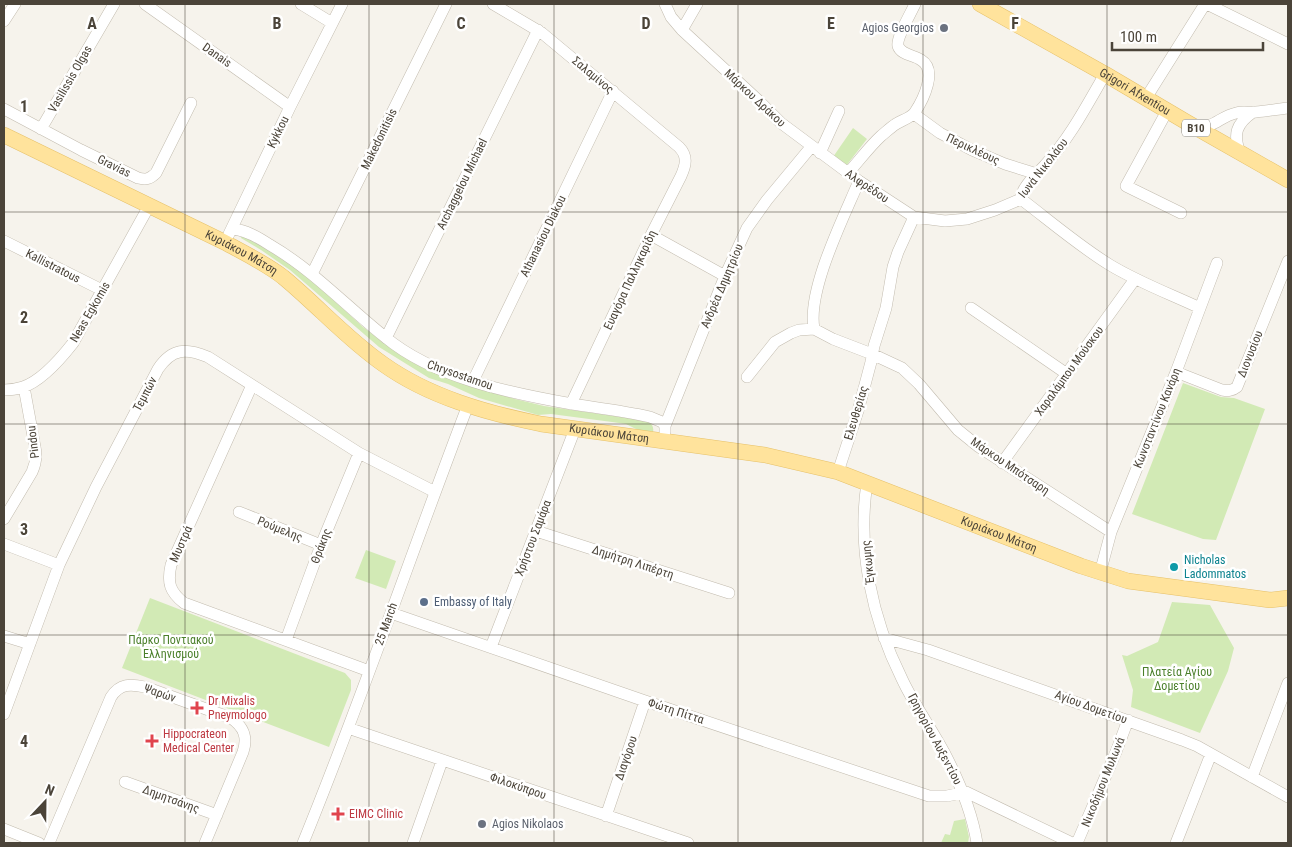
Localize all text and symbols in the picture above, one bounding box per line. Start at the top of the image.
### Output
text: A [87,14,97,33]
text: B [273,14,282,33]
text: C [456,14,466,33]
text: D [641,14,651,33]
text: E [827,14,835,33]
text: F [1011,14,1019,33]
scale bar [1112,20,1263,52]
place label: Agios Georgios [862,21,934,35]
marker: Agios Georgios [938,22,950,34]
text: 100 m [1120,28,1157,46]
street label: Danais [200,40,234,70]
street label: Vasilissis Olgas [45,43,95,115]
street label: Σαλαμίνος [569,54,617,97]
street label: Grigori Afxentiou [1097,65,1173,118]
street label: Μάρκου Δράκου [722,66,789,130]
text: 1 [20,97,28,116]
street label: Makedonitisis [358,106,400,172]
street label: Kykkou [264,113,292,150]
road number: B10 [1182,120,1210,136]
street label: Περικλέους [944,130,1002,168]
street label: Ιωνά Νικολάου [1015,135,1071,201]
street label: Archaggelou Michael [434,136,490,232]
street label: Gravias [95,152,133,180]
street label: Αλφρέδου [842,166,892,206]
street label: Athanasiou Diakou [517,193,569,279]
street label: Κυριάκου Μάτση [203,227,280,278]
street label: Ευαγόρα Παλληκαρίδη [601,228,659,332]
street label: Ανδρέα Δημητρίου [698,242,746,330]
street label: Kallistratous [23,246,83,286]
street label: Neas Egkomis [67,279,113,345]
text: 2 [20,308,28,327]
street label: Χαραλάμπου Μούσκου [1032,323,1106,419]
street label: Διονυσίου [1234,328,1266,379]
street label: Chrysostamou [425,357,495,393]
street label: Κωνσταντίνου Κανάρη [1131,366,1183,470]
street label: Τεμπών [130,374,160,414]
street label: Ελευθερίας [841,384,871,442]
street label: Κυριάκου Μάτση [568,421,650,446]
street label: Pindou [24,425,42,459]
street label: Μάρκου Μπότσαρη [968,434,1052,498]
street label: Χρήστου Σαμάρα [512,498,554,578]
street label: Κυριάκου Μάτση [959,513,1039,555]
street label: Ρούμελης [255,514,305,545]
text: 3 [20,520,28,539]
street label: Μυστρά [167,524,195,564]
street label: Θράκης [308,526,334,566]
street label: Έγκωμης [859,539,877,586]
street label: Δημήτρη Λιπέρτη [590,542,676,582]
place label: Nicholas Ladommatos [1184,553,1246,581]
marker: Nicholas Ladommatos [1168,561,1180,573]
place label: Embassy of Italy [434,595,512,609]
marker: Embassy of Italy [418,596,430,608]
street label: 25 March [372,601,400,647]
park label: Πάρκο Ποντιακού Ελληνισμού [128,633,214,661]
park label: Πλατεία Αγίου Δομετίου [1142,665,1212,693]
street label: Ψαρών [142,681,178,705]
street label: Αγίου Δομετίου [1053,687,1129,727]
street label: Γρηγορίου Αυξεντίου [904,691,965,788]
place label: Dr Mixalis Pneymologo [208,694,267,722]
street label: Φώτη Πίττα [646,695,706,727]
marker: Dr Mixalis Pneymologo [190,701,204,715]
place label: Hippocrateon Medical Center [163,727,235,755]
text: 4 [20,732,28,751]
marker: Hippocrateon Medical Center [145,734,159,748]
street label: Διαγόρου [612,734,640,782]
street label: Νικοδήμου Μυλωνά [1079,735,1127,829]
street label: Φιλοκύπρου [488,770,548,802]
north arrow [20,777,70,827]
text: N [43,781,57,799]
street label: Δημητσάνης [141,782,202,816]
marker: EIMC Clinic [331,807,345,821]
place label: EIMC Clinic [349,807,403,821]
place label: Agios Nikolaos [492,817,563,831]
marker: Agios Nikolaos [476,818,488,830]

